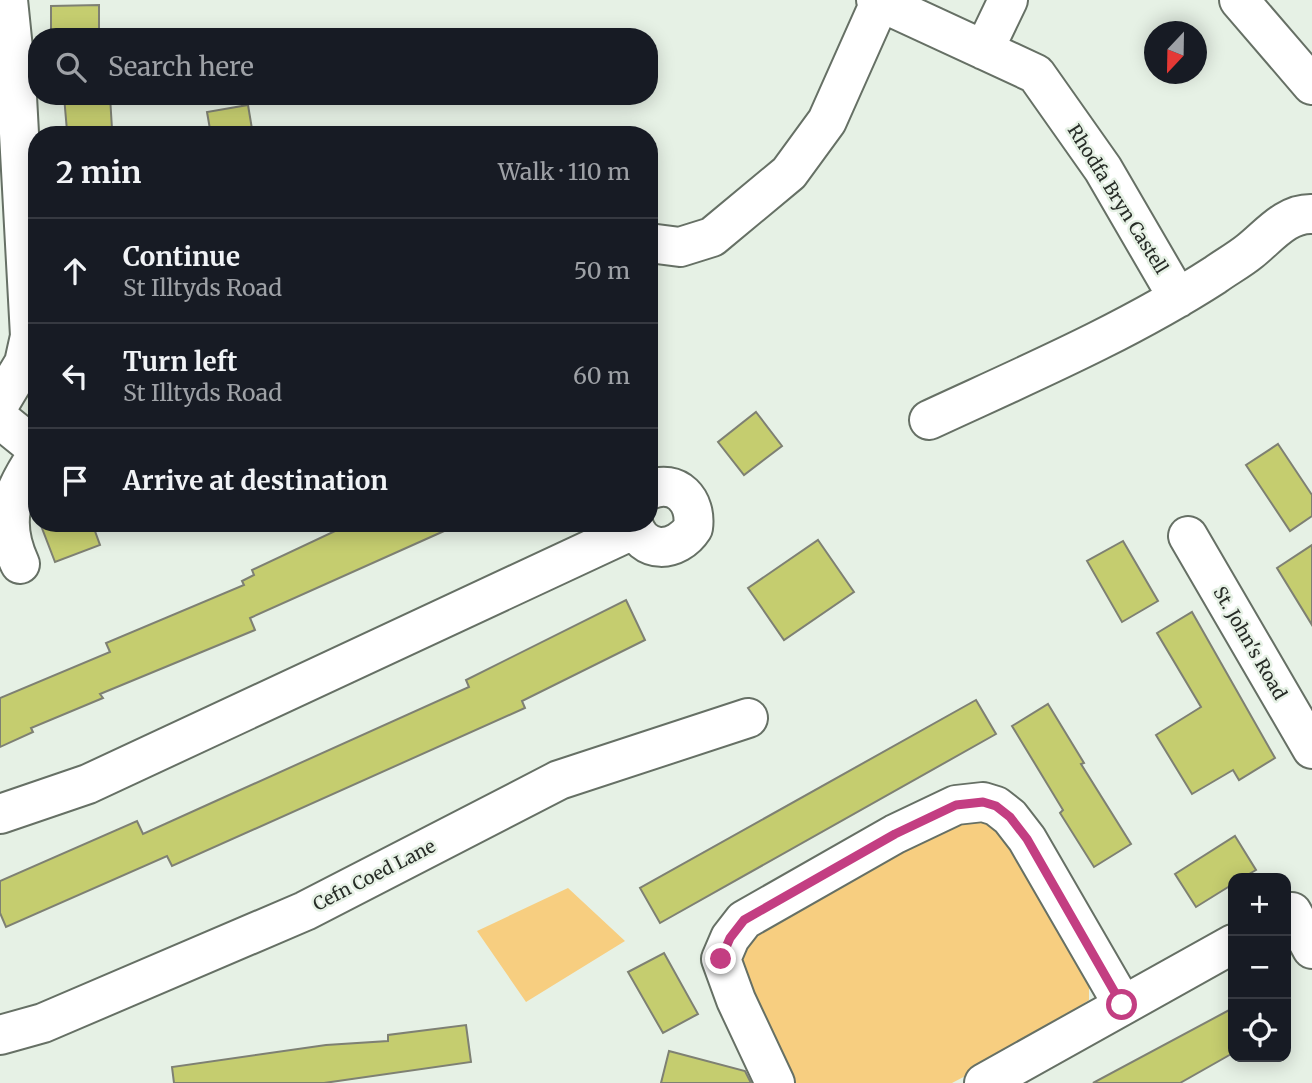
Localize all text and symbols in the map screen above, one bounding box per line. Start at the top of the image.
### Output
north arrow [1144,21,1207,84]
search box [28,28,658,105]
icon: search [52,48,90,86]
text: Search here [108,50,254,83]
street label: Rhodfa Bryn Castell [1063,120,1173,278]
text: 2 min [56,153,141,191]
text: Walk · 110 m [498,157,630,186]
text: Continue [123,240,240,273]
icon: ahead [56,252,94,290]
text: 50 m [574,256,630,285]
text: St Illtyds Road [123,273,282,302]
text: Turn left [123,345,237,378]
icon: left [56,357,94,395]
text: 60 m [573,361,630,390]
text: St Illtyds Road [123,378,282,407]
icon: arrive [56,462,94,500]
text: Arrive at destination [123,464,388,497]
street label: St. John's Road [1208,582,1292,704]
street label: Cefn Coed Lane [309,834,439,916]
map controls [1228,873,1291,1062]
button: + [1228,873,1291,936]
button: − [1228,936,1291,999]
route end [705,943,736,974]
route start [1106,989,1137,1020]
button: locate [1228,999,1291,1062]

